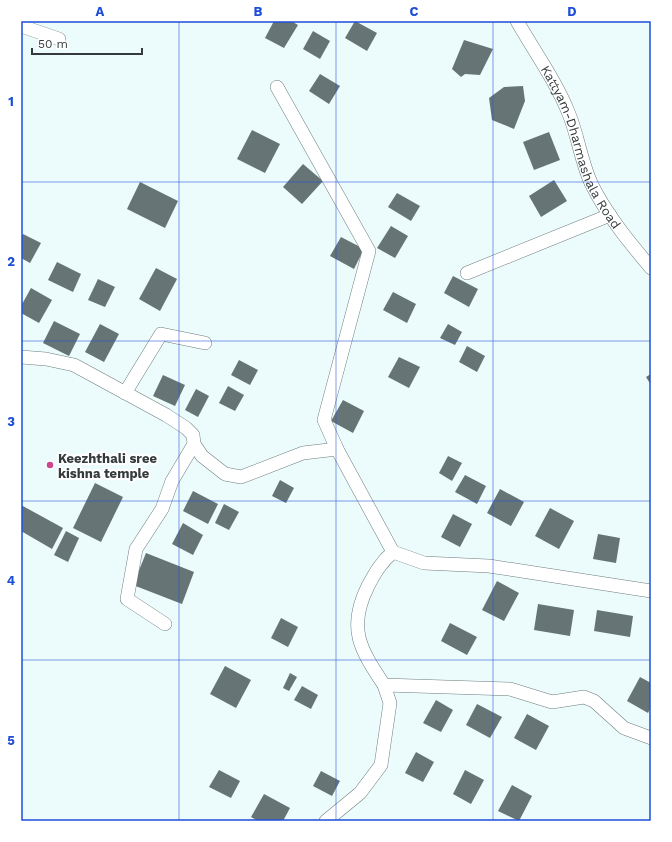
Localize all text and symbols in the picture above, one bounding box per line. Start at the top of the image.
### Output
text: A [96,4,105,19]
text: B [254,4,263,19]
text: C [410,4,419,19]
text: D [567,4,577,19]
scale bar [32,30,142,56]
text: 50 m [38,37,68,51]
street label: Kattyam-Dharmashala Road [538,63,624,232]
text: 1 [8,94,14,109]
text: 2 [7,254,15,269]
text: 3 [7,414,15,429]
place label: Keezhthali sree kishna temple [58,451,157,481]
marker: Keezhthali sree kishna temple [45,460,55,470]
text: 4 [7,573,16,588]
text: 5 [7,733,15,748]

